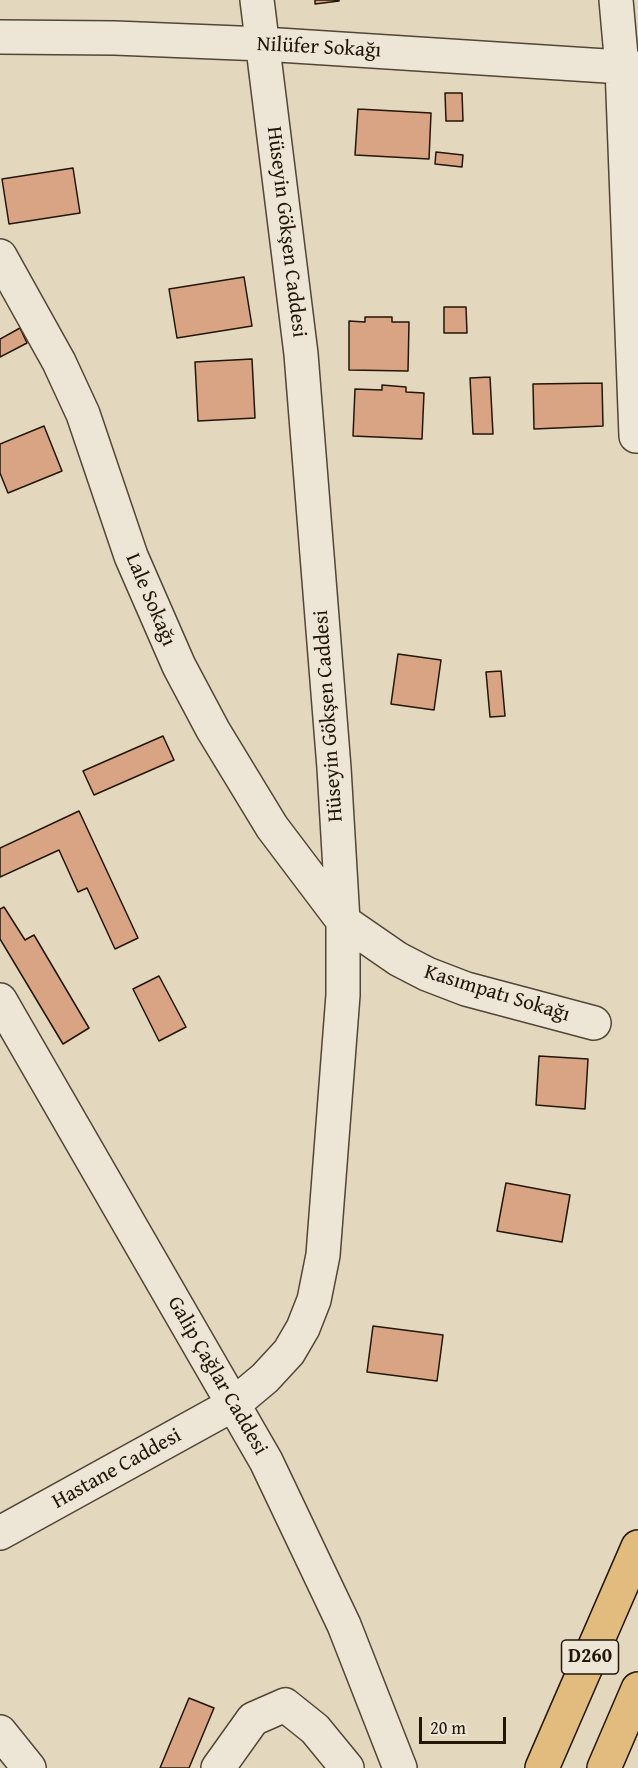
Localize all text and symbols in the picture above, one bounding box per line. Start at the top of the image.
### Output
street label: Nilüfer Sokağı [256,32,382,64]
street label: Hüseyin Gökşen Caddesi [261,125,311,339]
street label: Lale Sokağı [119,550,181,650]
street label: Hüseyin Gökşen Caddesi [309,609,349,823]
street label: Kasımpatı Sokağı [421,960,573,1028]
street label: Galip Çağlar Caddesi [161,1292,273,1460]
street label: Hastane Caddesi [48,1423,186,1515]
road number: D260 [562,1640,618,1674]
scale bar [422,1705,509,1743]
text: 20 m [430,1714,466,1741]

